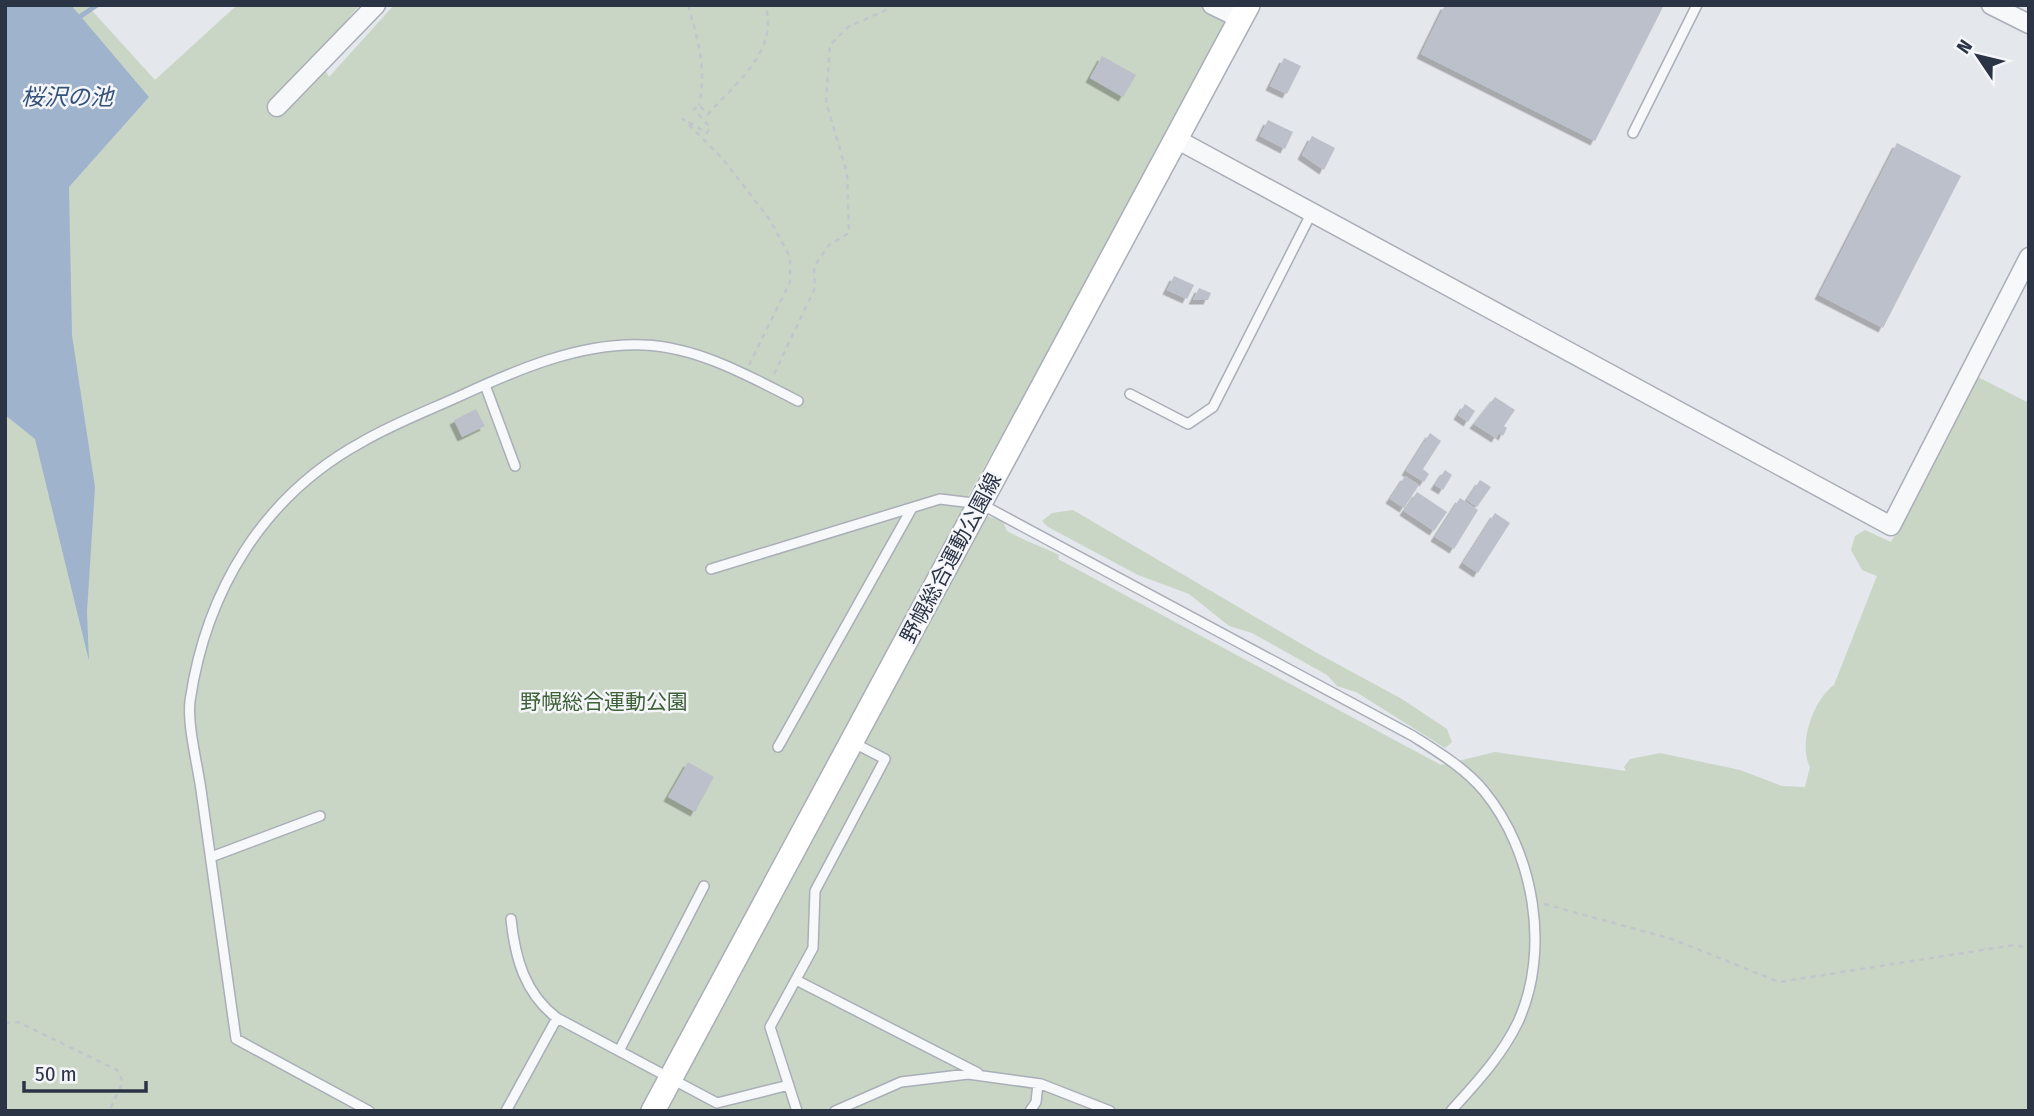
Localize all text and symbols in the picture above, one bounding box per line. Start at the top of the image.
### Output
north arrow [1943,21,2013,91]
text: N [1952,35,1977,58]
water label: 桜沢の池 [21,83,115,111]
street label: 野幌総合運動公園線 [895,468,1007,648]
park label: 野幌総合運動公園 [520,689,688,715]
scale bar [24,1050,147,1094]
text: 50 m [35,1061,77,1087]

